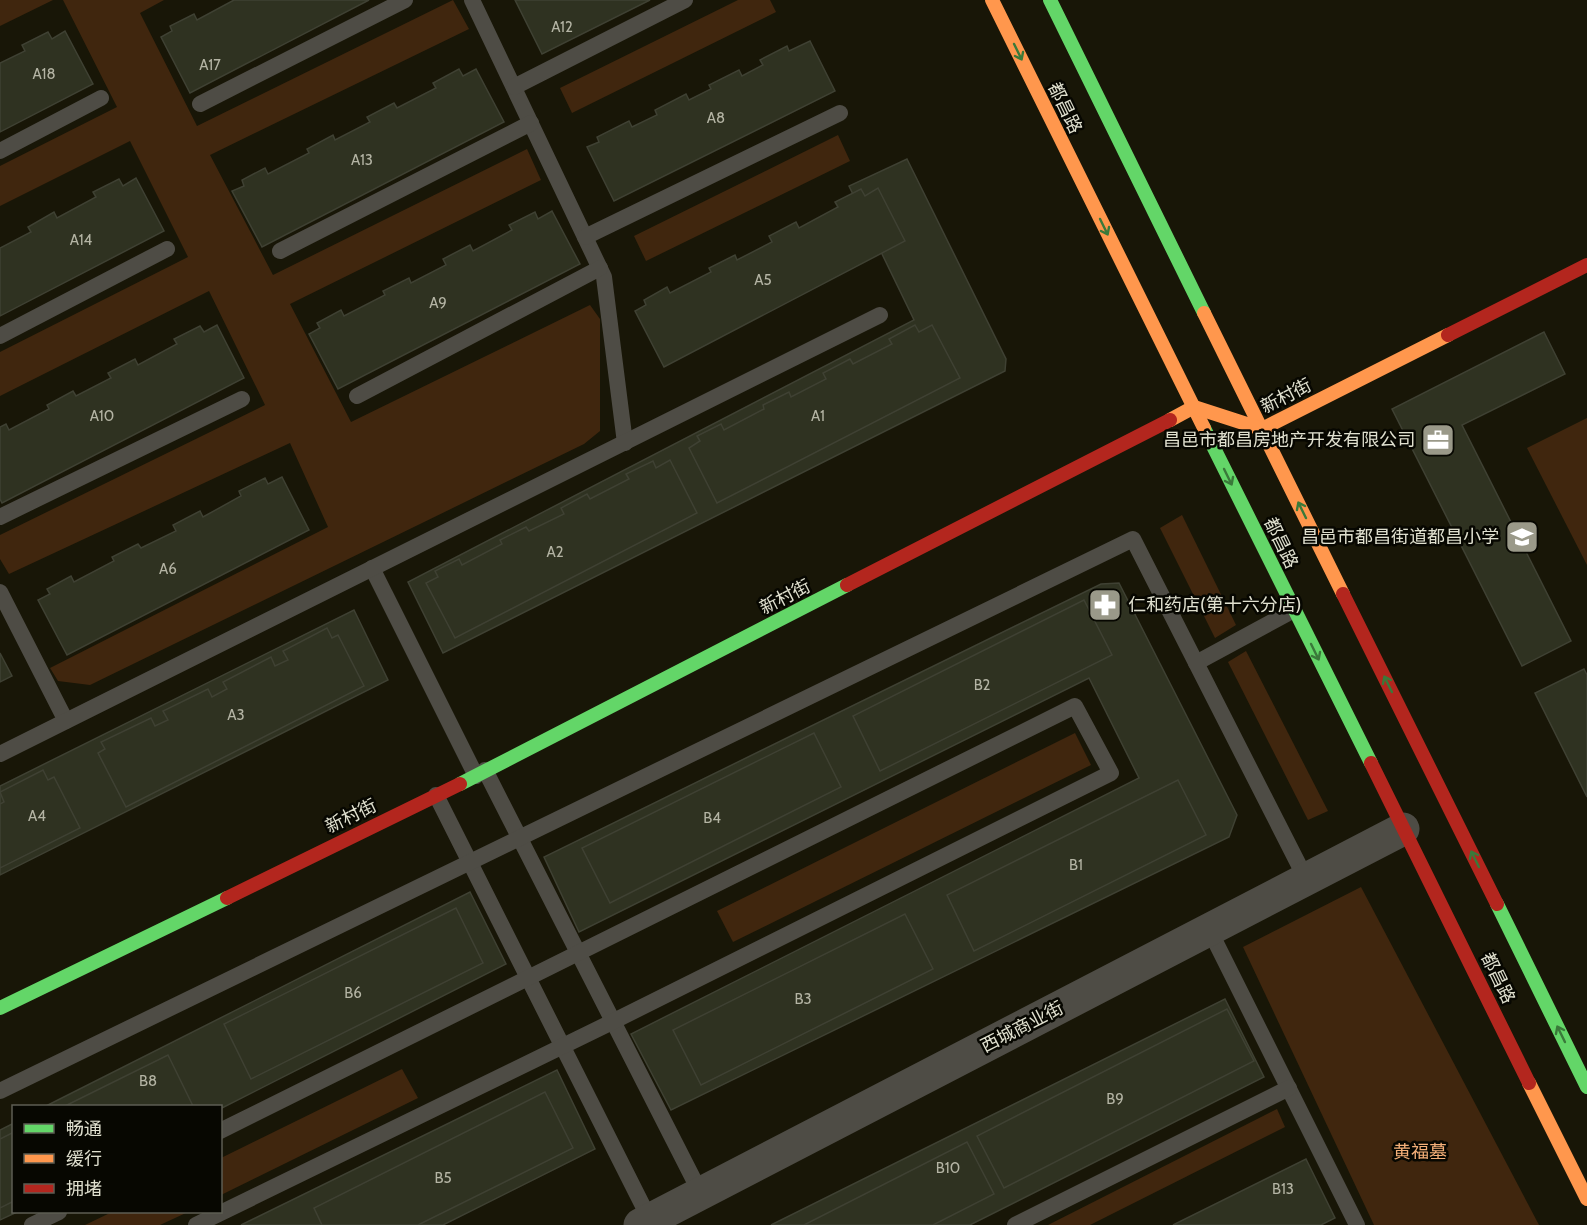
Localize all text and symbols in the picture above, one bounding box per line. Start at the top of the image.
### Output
house number: A12 [551,18,573,36]
one-way arrow [1012,43,1024,61]
house number: A17 [199,56,221,74]
house number: A18 [33,65,55,83]
street label: 都昌路 [1043,79,1087,137]
house number: A8 [707,109,725,127]
house number: A13 [351,151,373,169]
one-way arrow [1099,218,1111,236]
house number: A14 [70,231,93,249]
house number: A5 [754,271,772,289]
house number: A9 [429,294,447,312]
street label: 新村街 [1257,374,1315,418]
house number: A10 [90,407,114,425]
house number: A1 [811,407,825,425]
office icon: 昌邑市都昌房地产开发有限公司 [1420,422,1456,458]
place label: 昌邑市都昌房地产开发有限公司 [1163,429,1415,451]
one-way arrow [1223,468,1235,486]
one-way arrow [1296,501,1307,519]
street label: 都昌路 [1259,514,1303,572]
school or university icon: 昌邑市都昌街道都昌小学 [1504,519,1540,555]
place label: 昌邑市都昌街道都昌小学 [1301,526,1499,548]
house number: A2 [546,543,564,561]
house number: A6 [159,560,177,578]
street label: 新村街 [756,575,814,619]
pharmacy icon: 仁和药店(第十六分店) [1087,587,1123,623]
place label: 仁和药店(第十六分店) [1128,594,1301,616]
one-way arrow [1310,642,1321,660]
house number: B2 [974,676,990,694]
one-way arrow [1382,676,1394,694]
house number: A3 [227,706,245,724]
street label: 新村街 [322,794,380,838]
house number: A4 [28,807,46,825]
house number: B4 [703,809,721,827]
one-way arrow [1468,851,1480,869]
house number: B1 [1069,856,1083,874]
street label: 都昌路 [1476,949,1520,1007]
house number: B6 [344,984,362,1002]
house number: B3 [794,990,812,1008]
street label: 西城商业街 [977,997,1067,1057]
one-way arrow [1555,1026,1566,1044]
house number: B8 [139,1072,157,1090]
house number: B9 [1106,1090,1124,1108]
legend [12,1105,222,1213]
text: 畅通 [66,1118,102,1140]
park label: 黄福墓 [1393,1141,1447,1163]
text: 缓行 [66,1148,102,1170]
house number: B10 [936,1159,960,1177]
house number: B5 [434,1169,452,1187]
text: 拥堵 [66,1178,102,1200]
house number: B13 [1272,1180,1294,1198]

